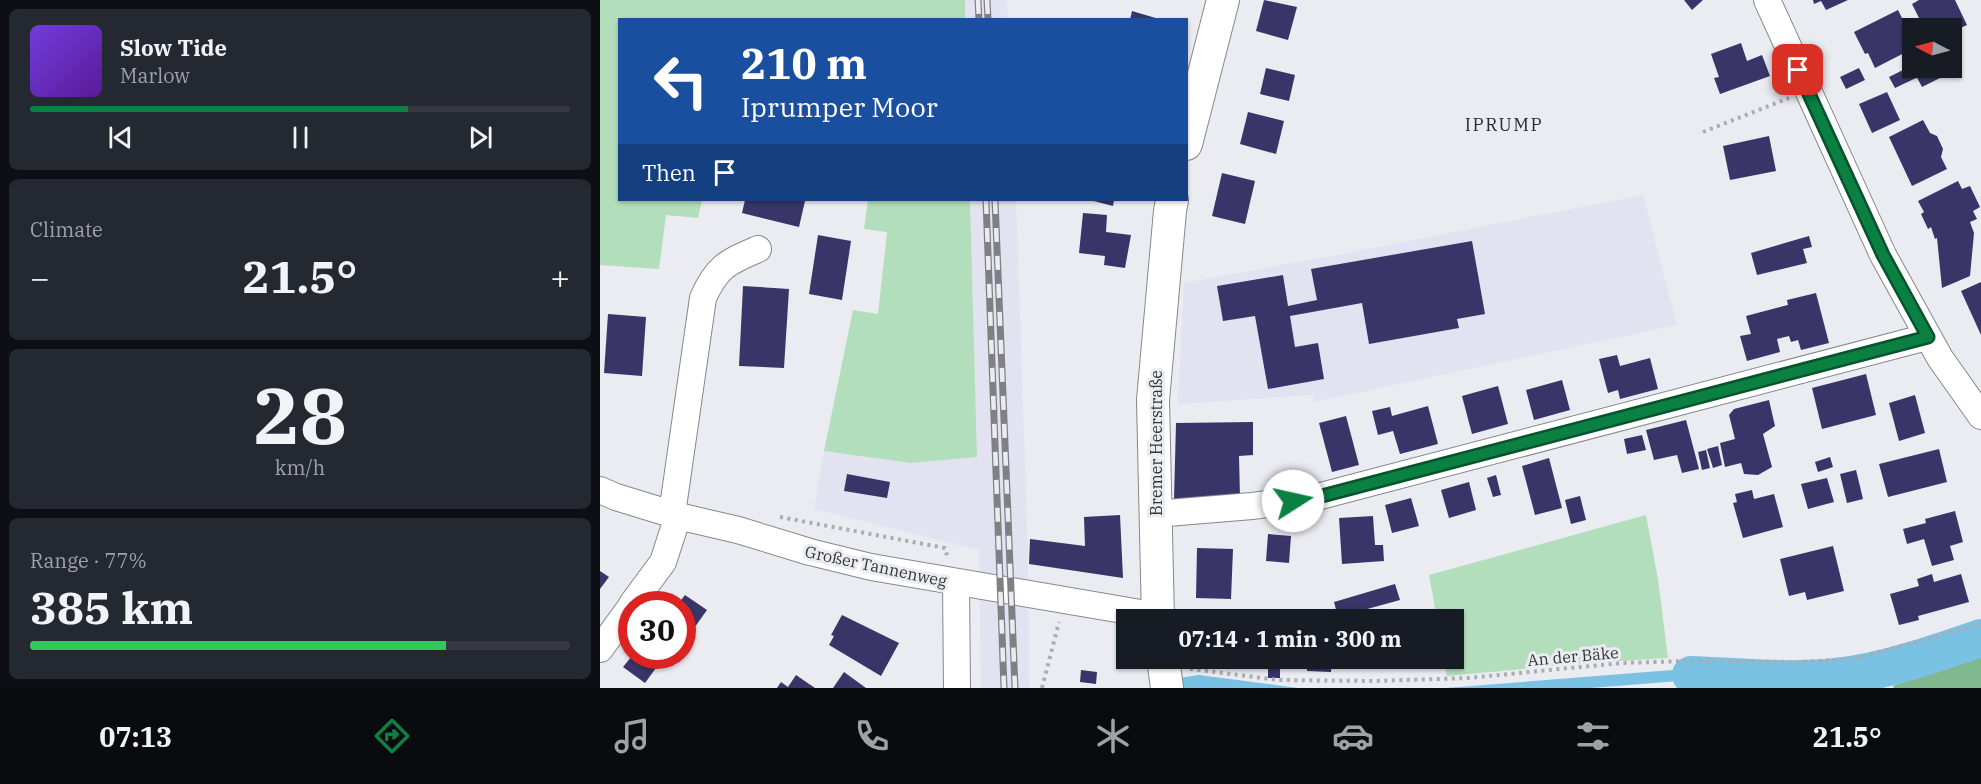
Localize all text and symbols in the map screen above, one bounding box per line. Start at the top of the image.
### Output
north arrow [1902,18,1962,78]
map controls [1902,18,1962,78]
text: Slow Tide [120,33,227,62]
text: 210 m [741,36,867,91]
icon: left [642,42,720,120]
pin [1772,44,1823,95]
icon: arrive [1781,53,1814,86]
text: Marlow [120,62,190,89]
text: Iprumper Moor [741,89,938,124]
district label: IPRUMP [1465,113,1543,136]
icon: previous [104,121,137,154]
icon: pause [284,121,317,154]
icon: next [464,121,497,154]
icon: arrive [708,156,741,189]
text: Then [642,158,696,187]
text: Climate [30,216,103,243]
text: 21.5° [243,247,357,305]
text: − [30,256,50,299]
text: + [550,256,570,299]
text: 28 [253,364,347,465]
street label: Bremer Heerstraße [1146,370,1166,516]
text: km/h [275,454,325,481]
position arrow [1261,469,1325,533]
street label: Großer Tannenweg [803,541,949,591]
text: Range · 77% [30,547,147,574]
text: 385 km [30,578,193,636]
speed limit sign: 30 [618,591,696,669]
text: 07:14 · 1 min · 300 m [1178,624,1402,653]
street label: An der Bäke [1527,642,1619,670]
icon: directions [371,715,413,757]
icon: music [611,715,653,757]
icon: phone [851,715,893,757]
icon: climate [1092,715,1134,757]
icon: car [1332,715,1374,757]
icon: filters [1572,715,1614,757]
text: 07:13 [99,719,172,754]
text: 21.5° [1813,719,1882,754]

